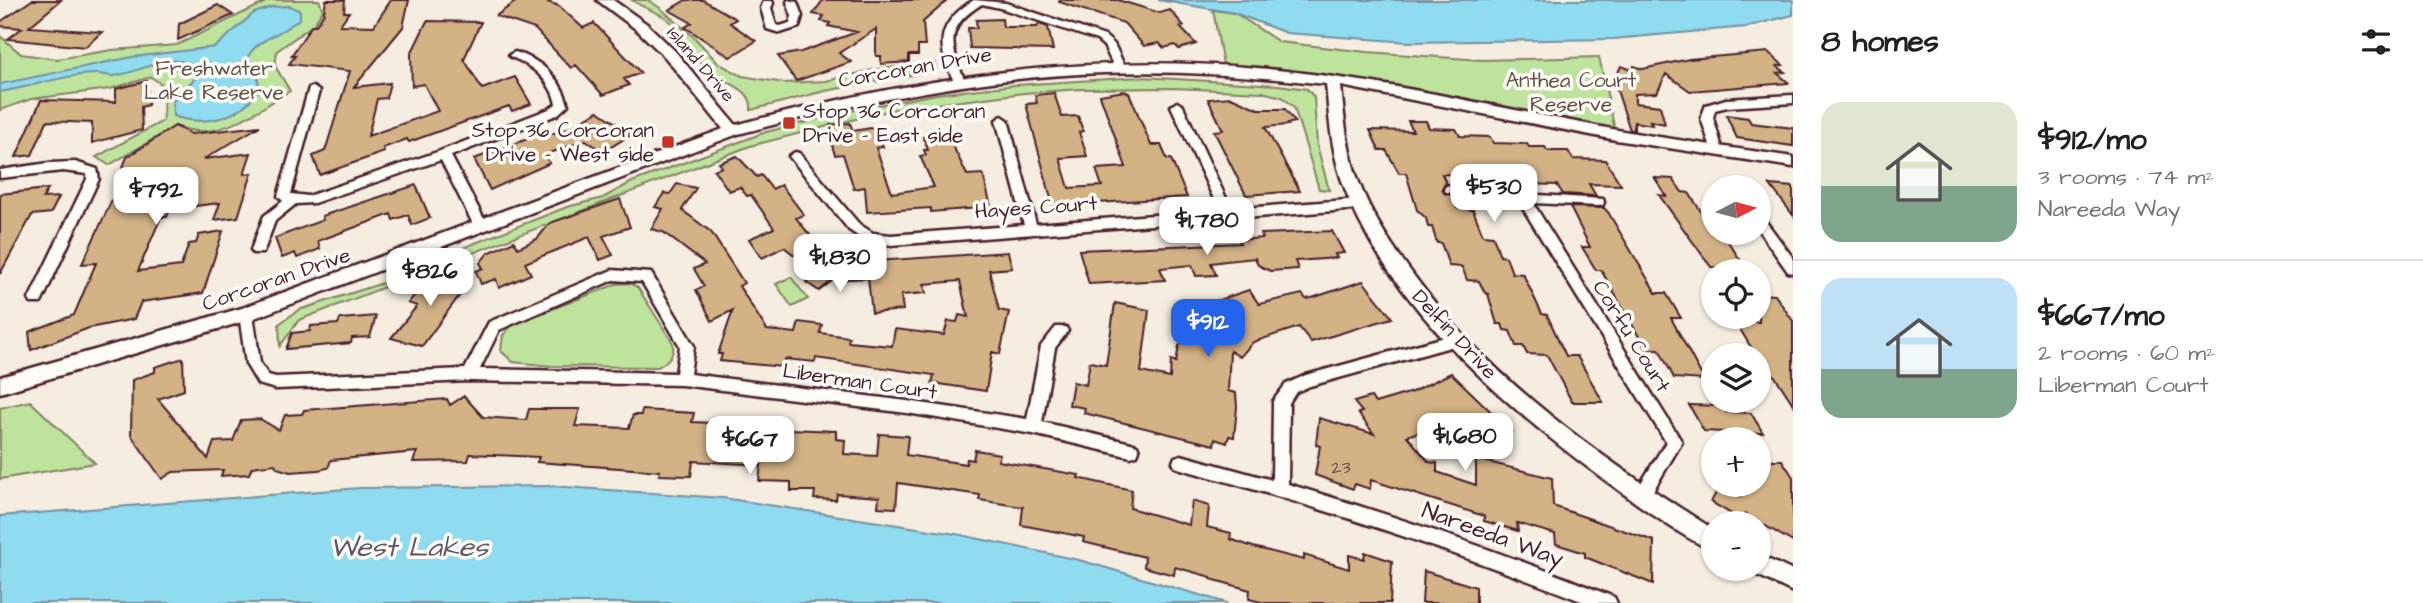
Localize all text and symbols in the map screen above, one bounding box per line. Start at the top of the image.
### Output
street label: Island Drive [661,21,741,108]
text: 8 homes [1821,21,1939,63]
icon: filters [2357,23,2395,61]
street label: Corcoran Drive [836,40,994,95]
park label: Freshwater Lake Reserve [144,54,284,107]
park label: Anthea Court Reserve [1506,66,1637,119]
place label: Stop 36 Corcoran Drive - East side [803,97,985,150]
marker: Stop 36 Corcoran Drive - East side [781,115,797,131]
place label: Stop 36 Corcoran Drive - West side [472,116,654,169]
text: $912/mo [2038,119,2147,161]
icon: home [1877,130,1961,214]
marker: Stop 36 Corcoran Drive - West side [660,134,676,150]
text: 3 rooms · 74 m² [2038,161,2214,193]
pin: $530 [1453,164,1535,224]
pin: $792 [115,168,197,227]
text: $530 [1466,171,1522,203]
text: $792 [129,174,183,206]
north arrow [1701,175,1771,245]
map controls [1701,175,1771,581]
street label: Hayes Court [974,189,1099,228]
text: Nareeda Way [2038,193,2180,225]
pin: $1,780 [1150,198,1264,257]
text: $1,780 [1175,204,1239,236]
pin: $1,830 [783,234,897,294]
street label: Corcoran Drive [198,241,354,318]
text: $1,830 [810,241,870,273]
pin: $826 [389,248,471,308]
text: $826 [402,255,458,287]
button: locate [1701,259,1771,329]
street label: Corfu Court [1586,275,1678,398]
street label: Delfin Drive [1405,283,1504,386]
text: $667/mo [2038,295,2165,337]
pin: $912 [1167,300,1249,359]
text: $912 [1187,306,1229,338]
icon: home [1877,306,1961,390]
text: 2 rooms · 60 m² [2038,337,2215,369]
button: layers [1701,343,1771,413]
street label: Liberman Court [781,356,940,407]
text: Liberman Court [2038,369,2209,401]
pin: $1,680 [1408,414,1522,473]
pin: $667 [709,416,791,476]
text: $1,680 [1433,420,1497,452]
text: $667 [722,423,778,455]
button: + [1701,427,1771,497]
house number: 23 [1331,455,1351,480]
street label: Nareeda Way [1417,494,1568,577]
button: − [1701,511,1771,581]
water label: West Lakes [330,528,490,567]

